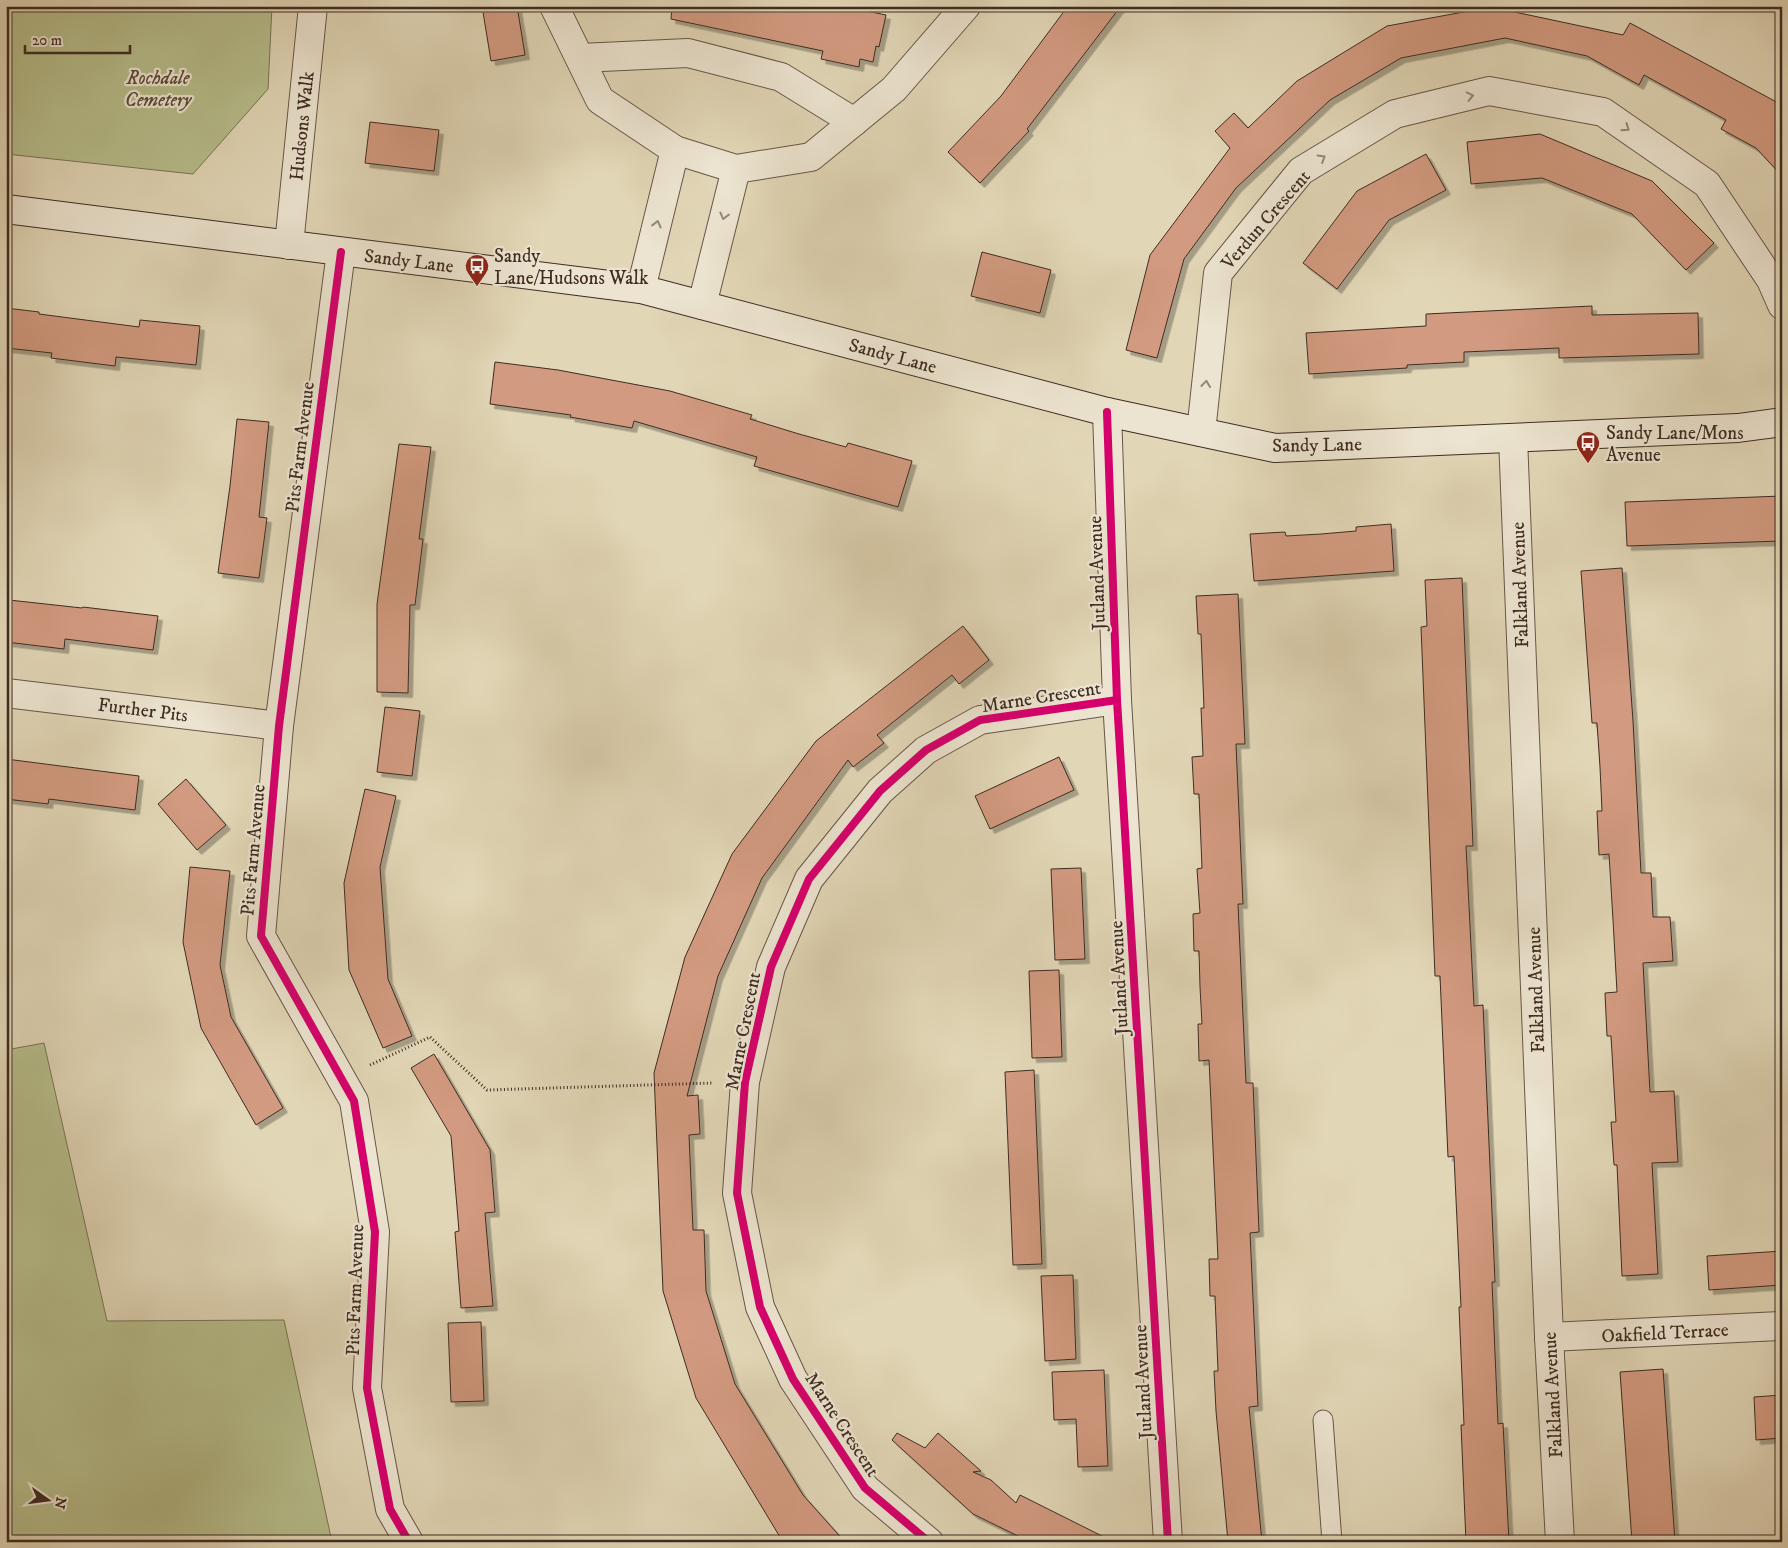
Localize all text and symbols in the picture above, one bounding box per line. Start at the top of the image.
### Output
scale bar [25,22,130,54]
text: 20 m [32,31,62,50]
park label: Rochdale Cemetery [125,67,193,112]
street label: Hudsons Walk [285,70,320,182]
one-way arrow [1466,91,1475,102]
one-way arrow [1620,122,1629,131]
one-way arrow [1317,155,1326,165]
street label: Verdun Crescent [1216,166,1316,275]
one-way arrow [719,212,730,221]
one-way arrow [651,220,662,229]
street label: Sandy Lane [363,245,455,278]
place label: Sandy Lane/Hudsons Walk [494,245,649,290]
bus stop icon: Sandy Lane/Hudsons Walk [464,253,490,287]
street label: Sandy Lane [846,334,939,379]
one-way arrow [1200,379,1211,387]
street label: Pits Farm Avenue [281,380,320,514]
place label: Sandy Lane/Mons Avenue [1606,422,1744,467]
bus stop icon: Sandy Lane/Mons Avenue [1575,430,1601,464]
street label: Sandy Lane [1272,433,1362,458]
street label: Jutland Avenue [1084,515,1111,633]
street label: Falkland Avenue [1507,521,1534,648]
street label: Marne Crescent [980,677,1102,718]
street label: Further Pits [96,694,189,727]
street label: Pits Farm Avenue [236,783,271,917]
street label: Jutland Avenue [1105,920,1134,1038]
street label: Falkland Avenue [1523,926,1550,1053]
street label: Marne Crescent [721,970,766,1092]
street label: Pits Farm Avenue [342,1224,369,1356]
street label: Oakfield Terrace [1601,1319,1729,1348]
street label: Jutland Avenue [1129,1324,1158,1442]
street label: Falkland Avenue [1539,1331,1568,1459]
street label: Marne Crescent [799,1368,884,1481]
north arrow [22,1476,72,1526]
text: N [49,1495,70,1511]

